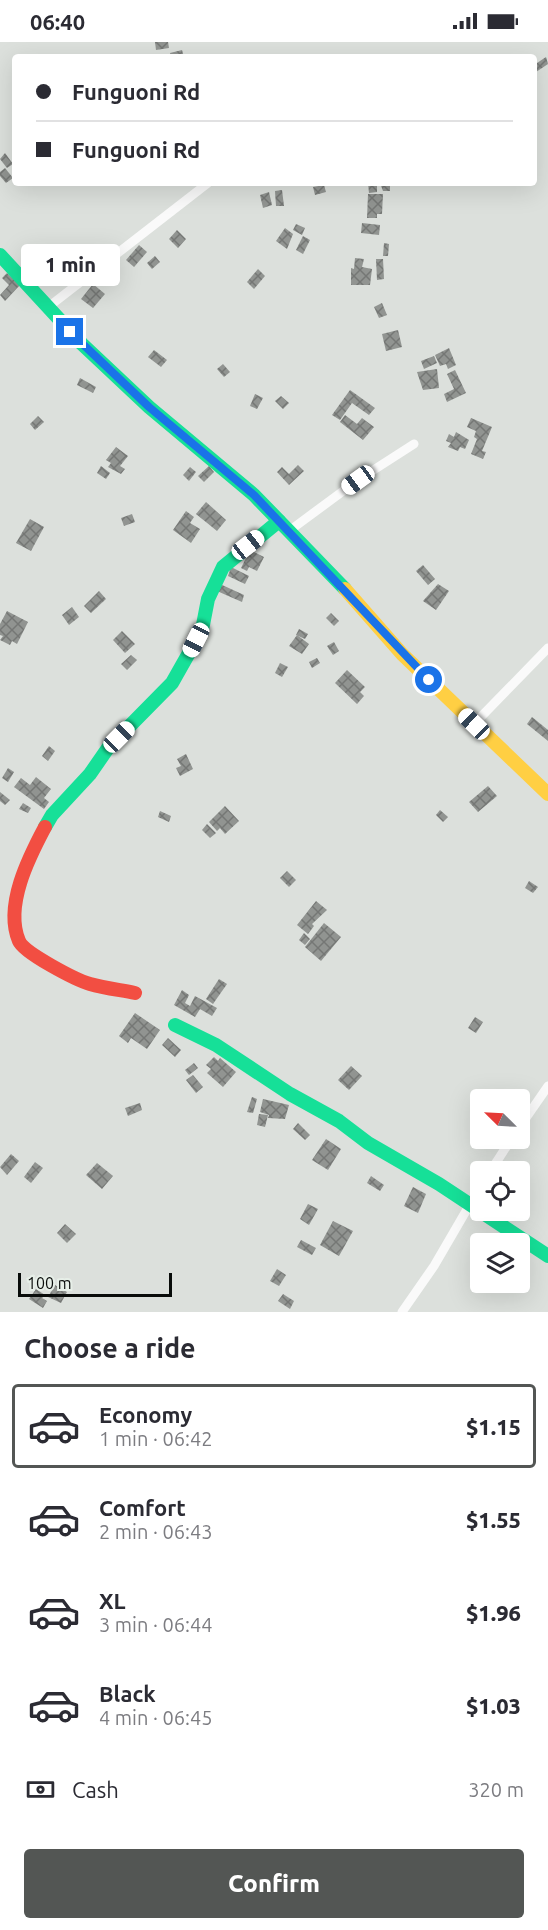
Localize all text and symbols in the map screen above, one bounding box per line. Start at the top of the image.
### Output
text: 06:40 [30,9,85,34]
text: Funguoni Rd [72,79,200,104]
text: Funguoni Rd [72,137,200,162]
callout: 1 min [20,245,119,287]
text: 1 min [45,253,96,276]
route end [56,318,83,345]
car [338,462,378,498]
car [228,527,268,563]
car [180,620,212,660]
route start [415,666,442,693]
car [455,705,493,743]
car [100,718,138,756]
north arrow [470,1089,530,1149]
map controls [470,1089,530,1293]
button: locate [470,1161,530,1221]
button: layers [470,1233,530,1293]
scale bar [18,1270,172,1298]
text: 100 m [27,1274,72,1292]
text: Choose a ride [24,1333,196,1363]
icon: car [27,1399,81,1453]
text: Economy [99,1402,192,1427]
text: $1.15 [466,1414,521,1439]
text: 1 min · 06:42 [99,1427,213,1450]
icon: car [27,1492,81,1546]
text: Comfort [99,1495,186,1520]
text: $1.55 [466,1507,521,1532]
text: 2 min · 06:43 [99,1520,213,1543]
icon: car [27,1585,81,1639]
text: XL [99,1588,126,1613]
text: $1.96 [466,1600,521,1625]
text: 3 min · 06:44 [99,1613,213,1636]
icon: car [27,1678,81,1732]
text: Black [99,1681,156,1706]
text: $1.03 [466,1693,521,1718]
text: 4 min · 06:45 [99,1706,213,1729]
icon: cash [24,1773,57,1806]
text: Cash [72,1777,119,1802]
text: 320 m [468,1778,524,1801]
button: Confirm [24,1849,524,1918]

